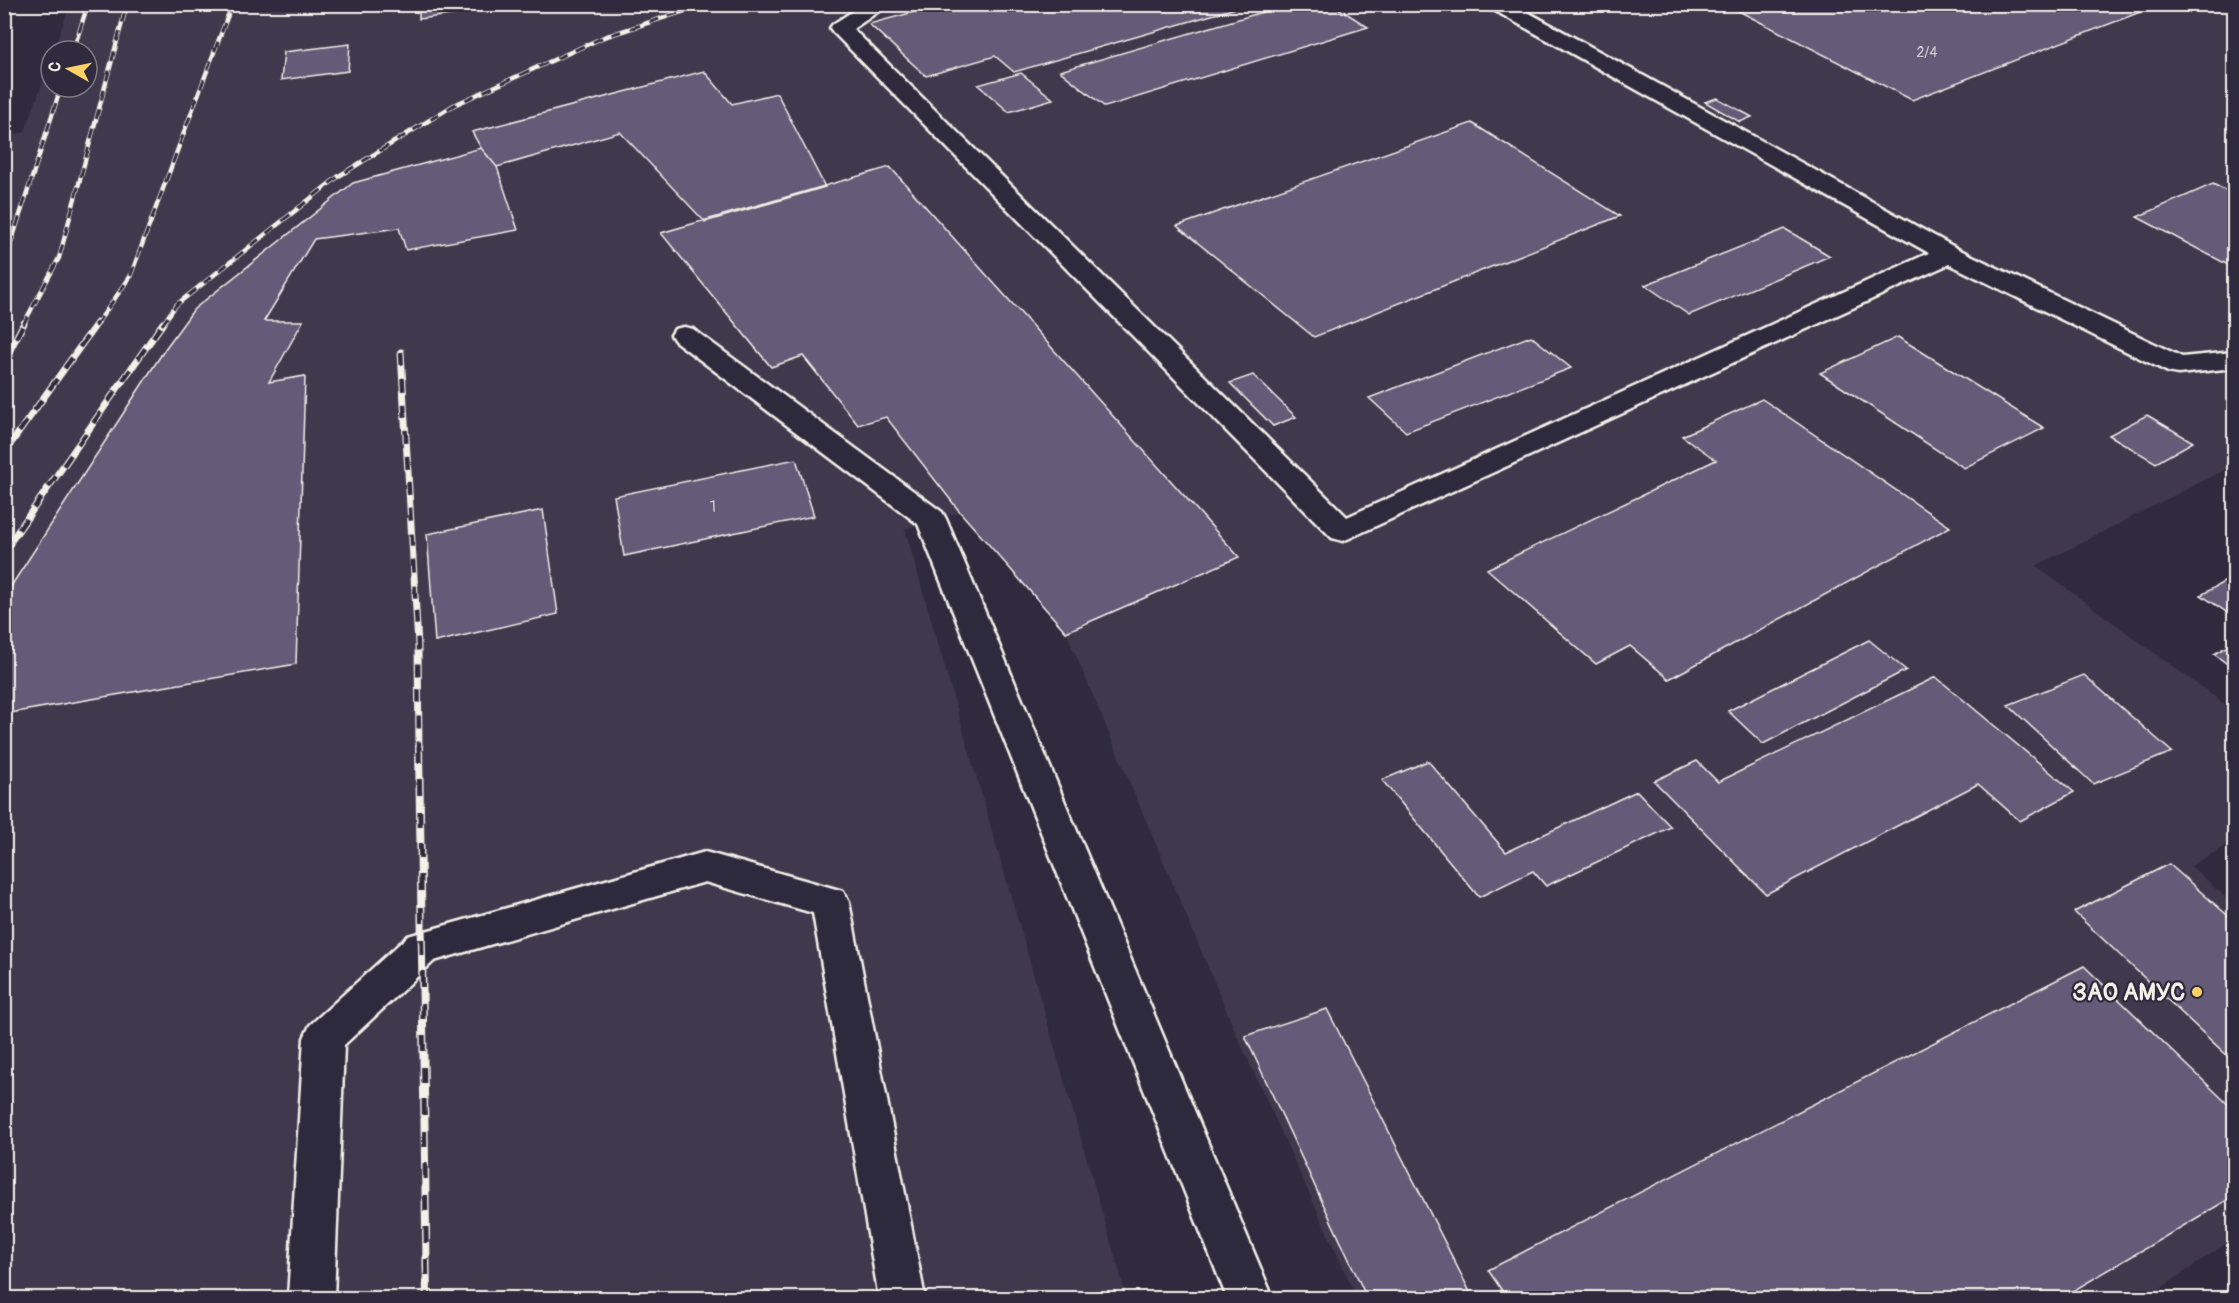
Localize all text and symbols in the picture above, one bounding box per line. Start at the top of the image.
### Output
north arrow [39,39,99,99]
house number: 2/4 [1917,44,1937,61]
text: С [45,60,66,73]
house number: 1 [710,497,716,517]
place label: ЗАО АМУС [2073,978,2185,1007]
marker: ЗАО АМУС [2190,985,2204,999]

